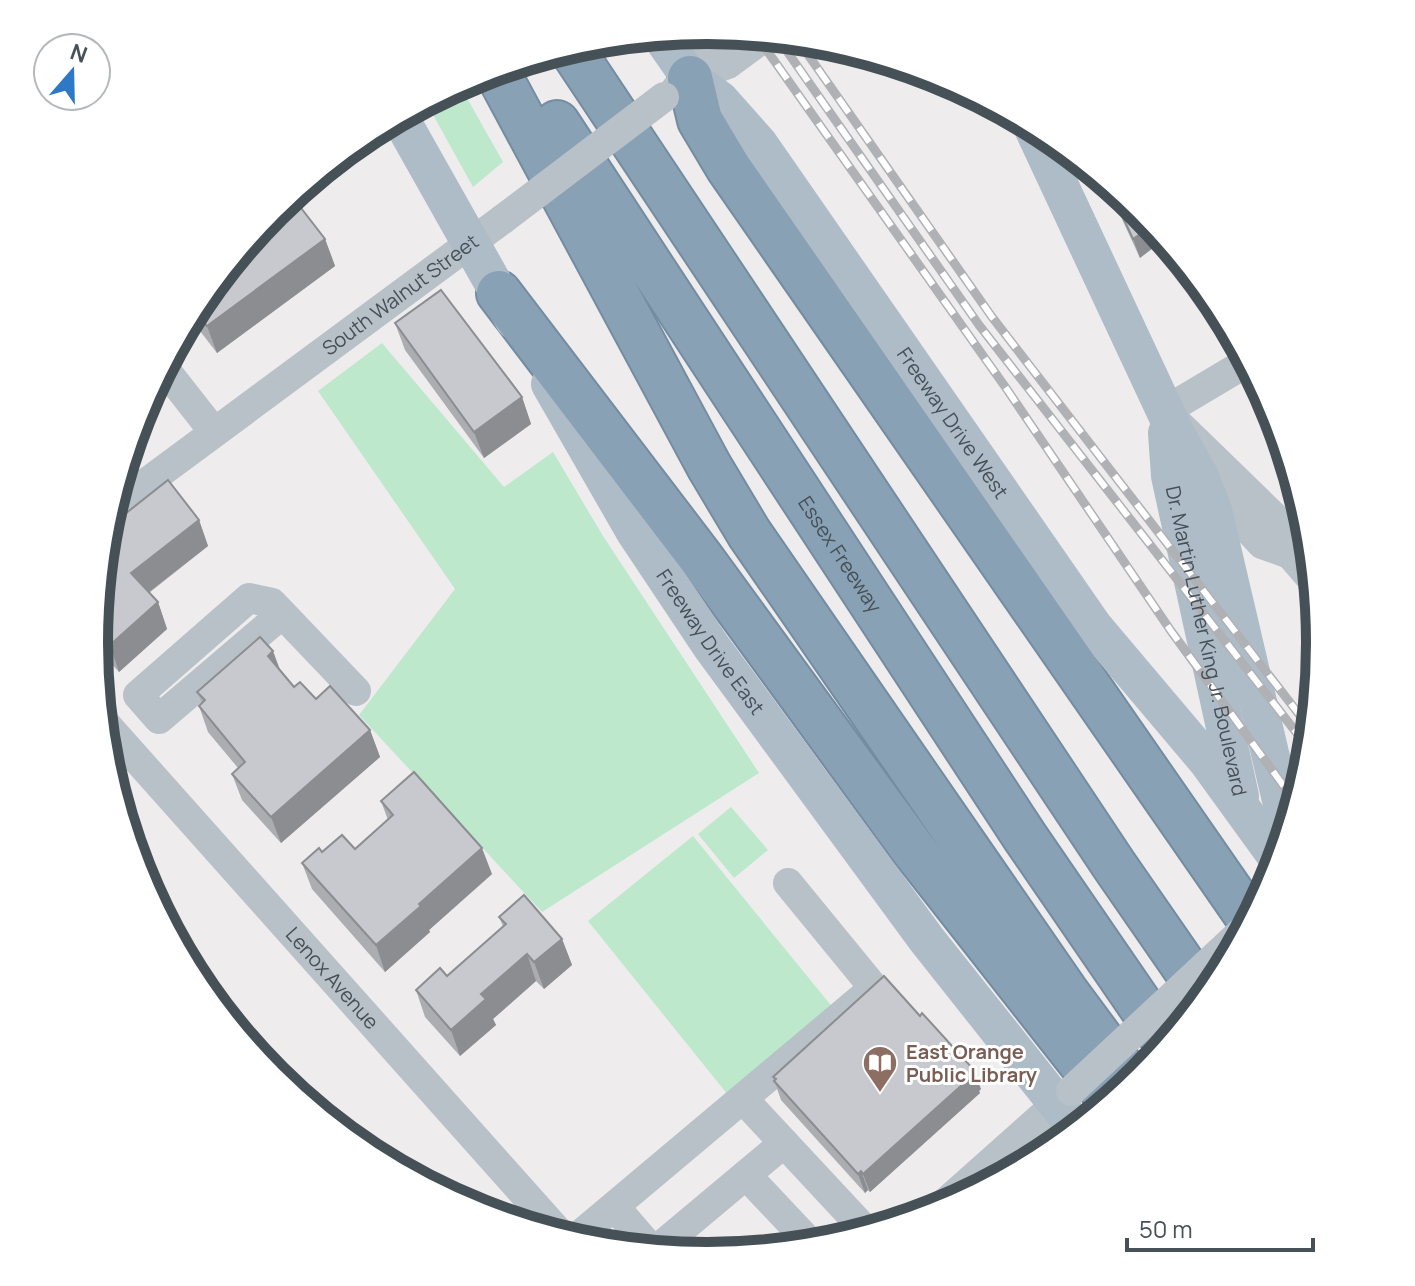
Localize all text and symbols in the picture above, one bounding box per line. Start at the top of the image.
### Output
north arrow [32,32,112,112]
text: N [66,36,91,70]
street label: South Walnut Street [316,228,484,361]
street label: Freeway Drive West [891,342,1015,504]
street label: Dr. Martin Luther King Jr. Boulevard [1160,483,1254,798]
street label: Essex Freeway [792,491,889,618]
street label: Freeway Drive East [651,564,771,720]
street label: Lenox Avenue [280,921,385,1035]
place label: East Orange Public Library [906,1038,1038,1088]
library icon: East Orange Public Library [861,1044,899,1094]
scale bar [1127,1202,1313,1252]
text: 50 m [1139,1212,1193,1245]

